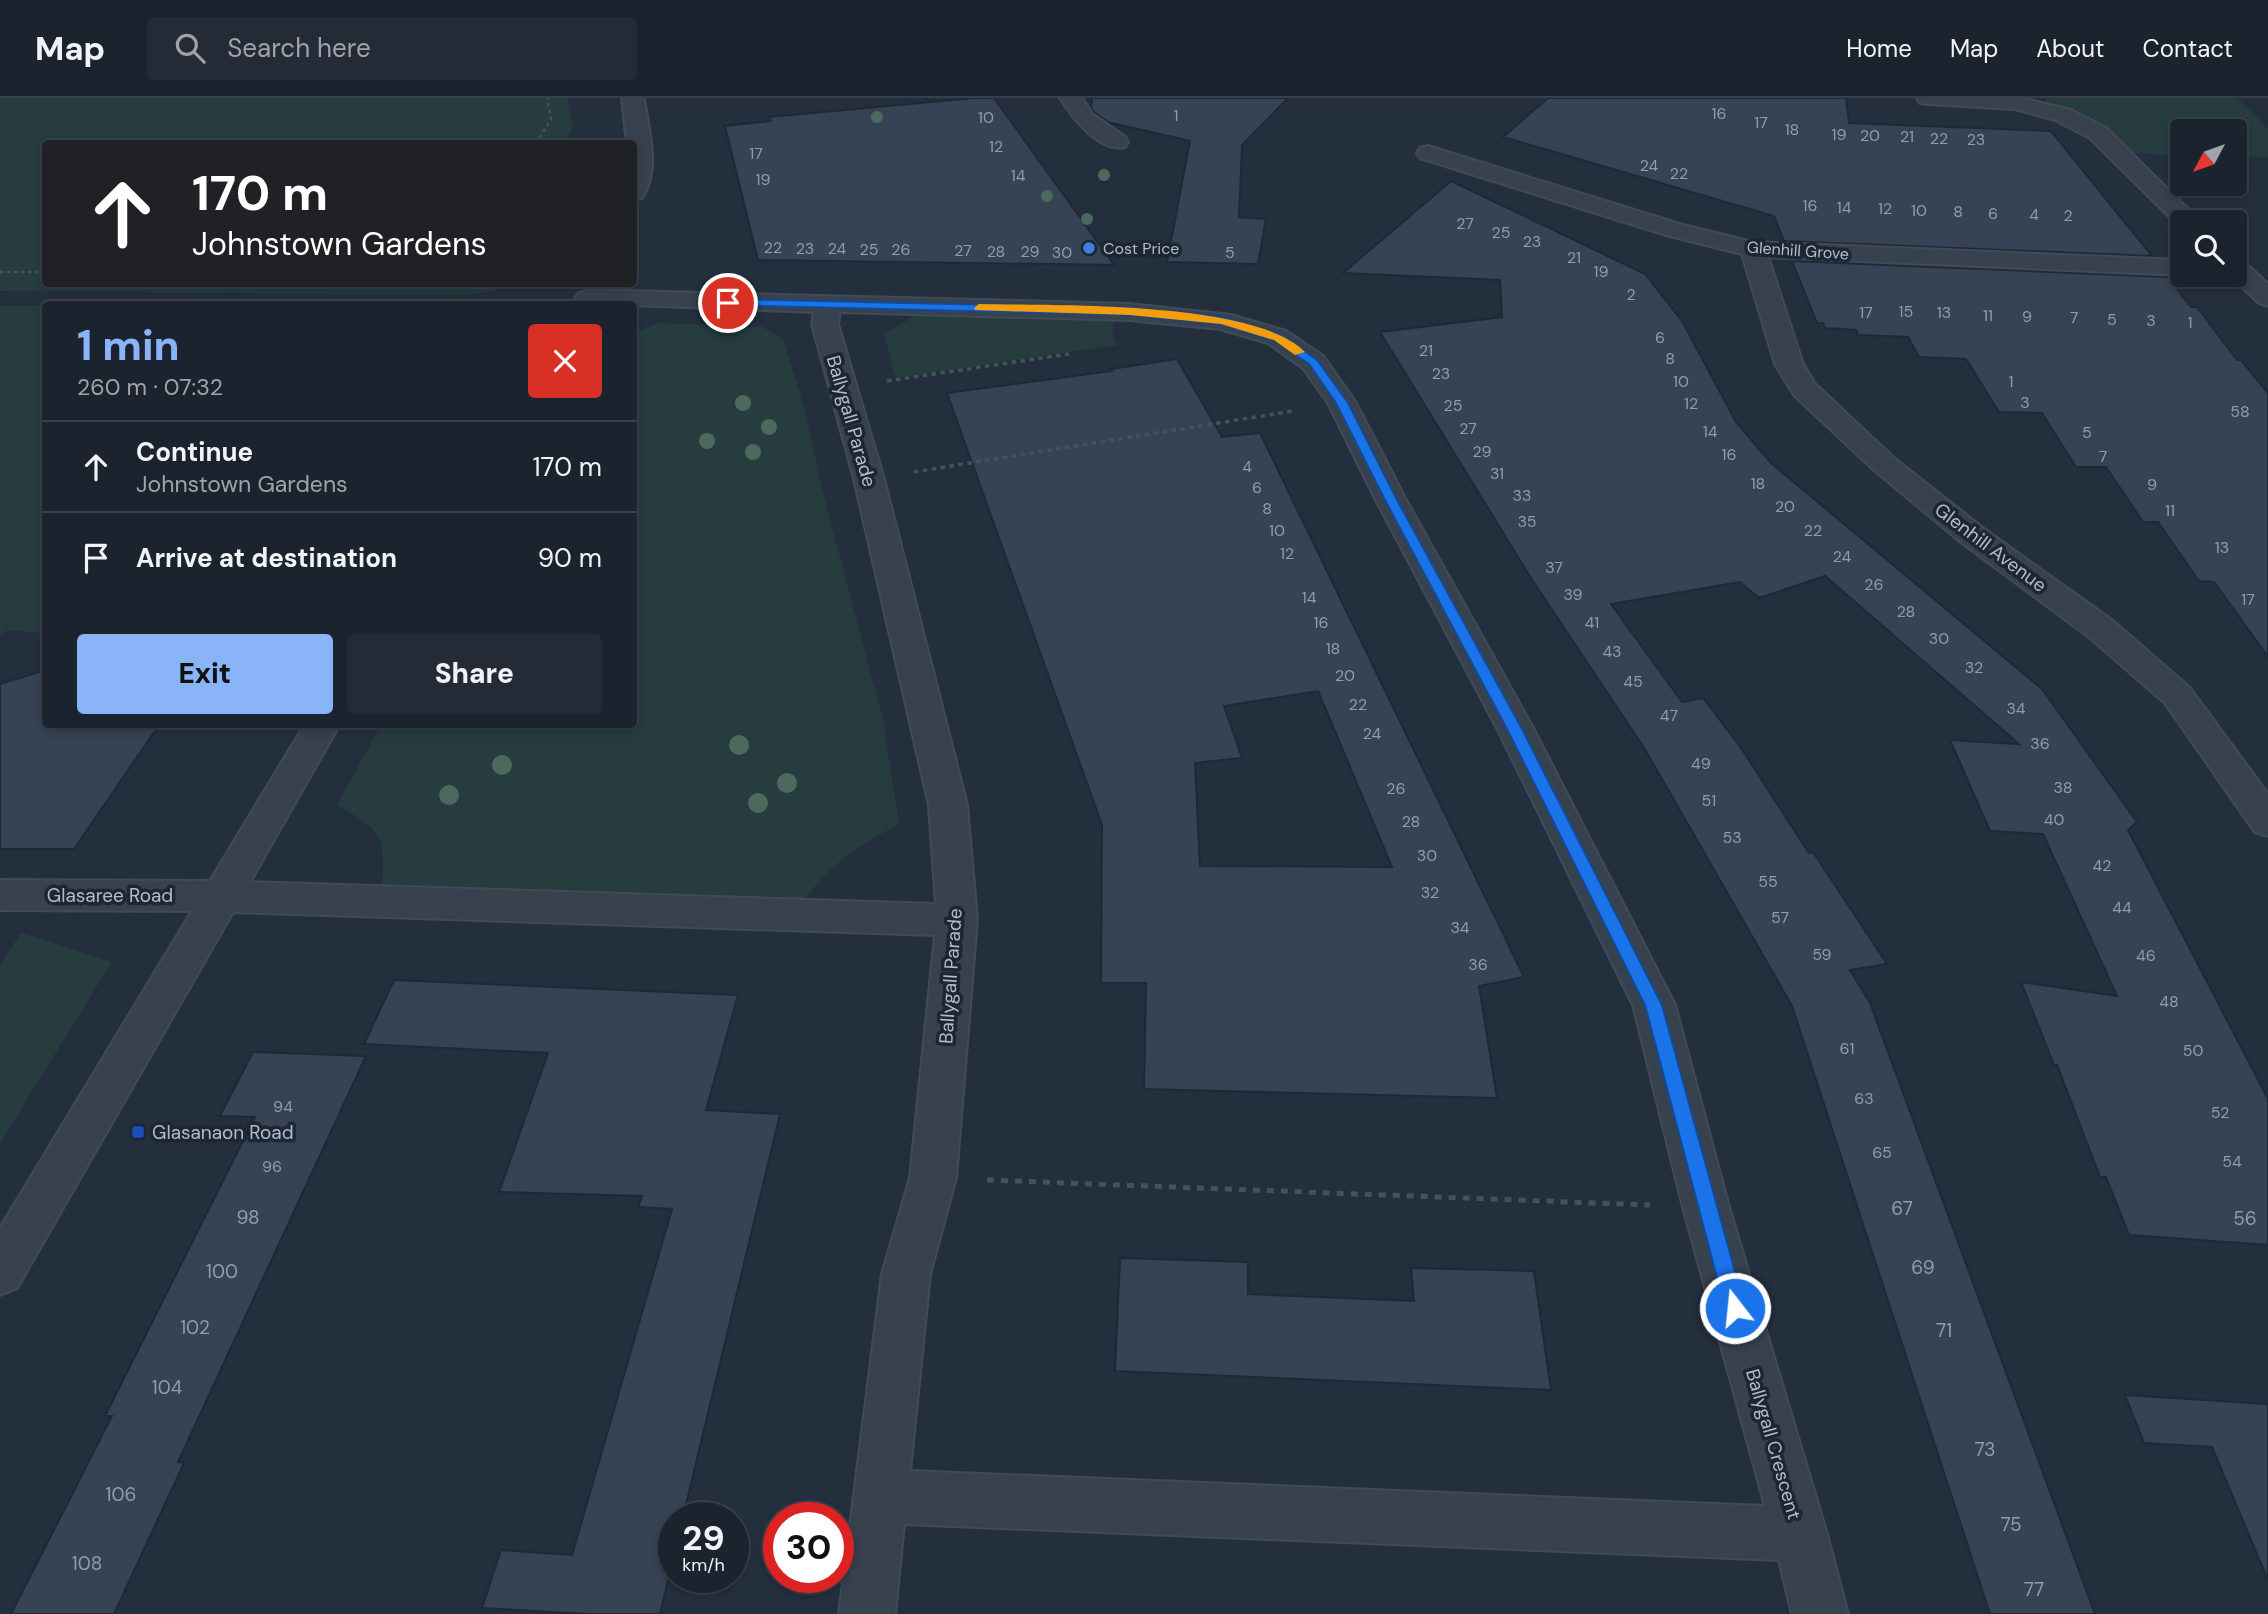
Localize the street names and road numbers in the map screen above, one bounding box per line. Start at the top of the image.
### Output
street label: Glenhill Grove [1746,236,1850,265]
street label: Ballygall Parade [821,352,882,490]
street label: Glenhill Avenue [1930,497,2052,598]
street label: Glasaree Road [47,883,173,908]
street label: Ballygall Parade [933,907,968,1045]
street label: Ballygall Crescent [1740,1366,1807,1522]

